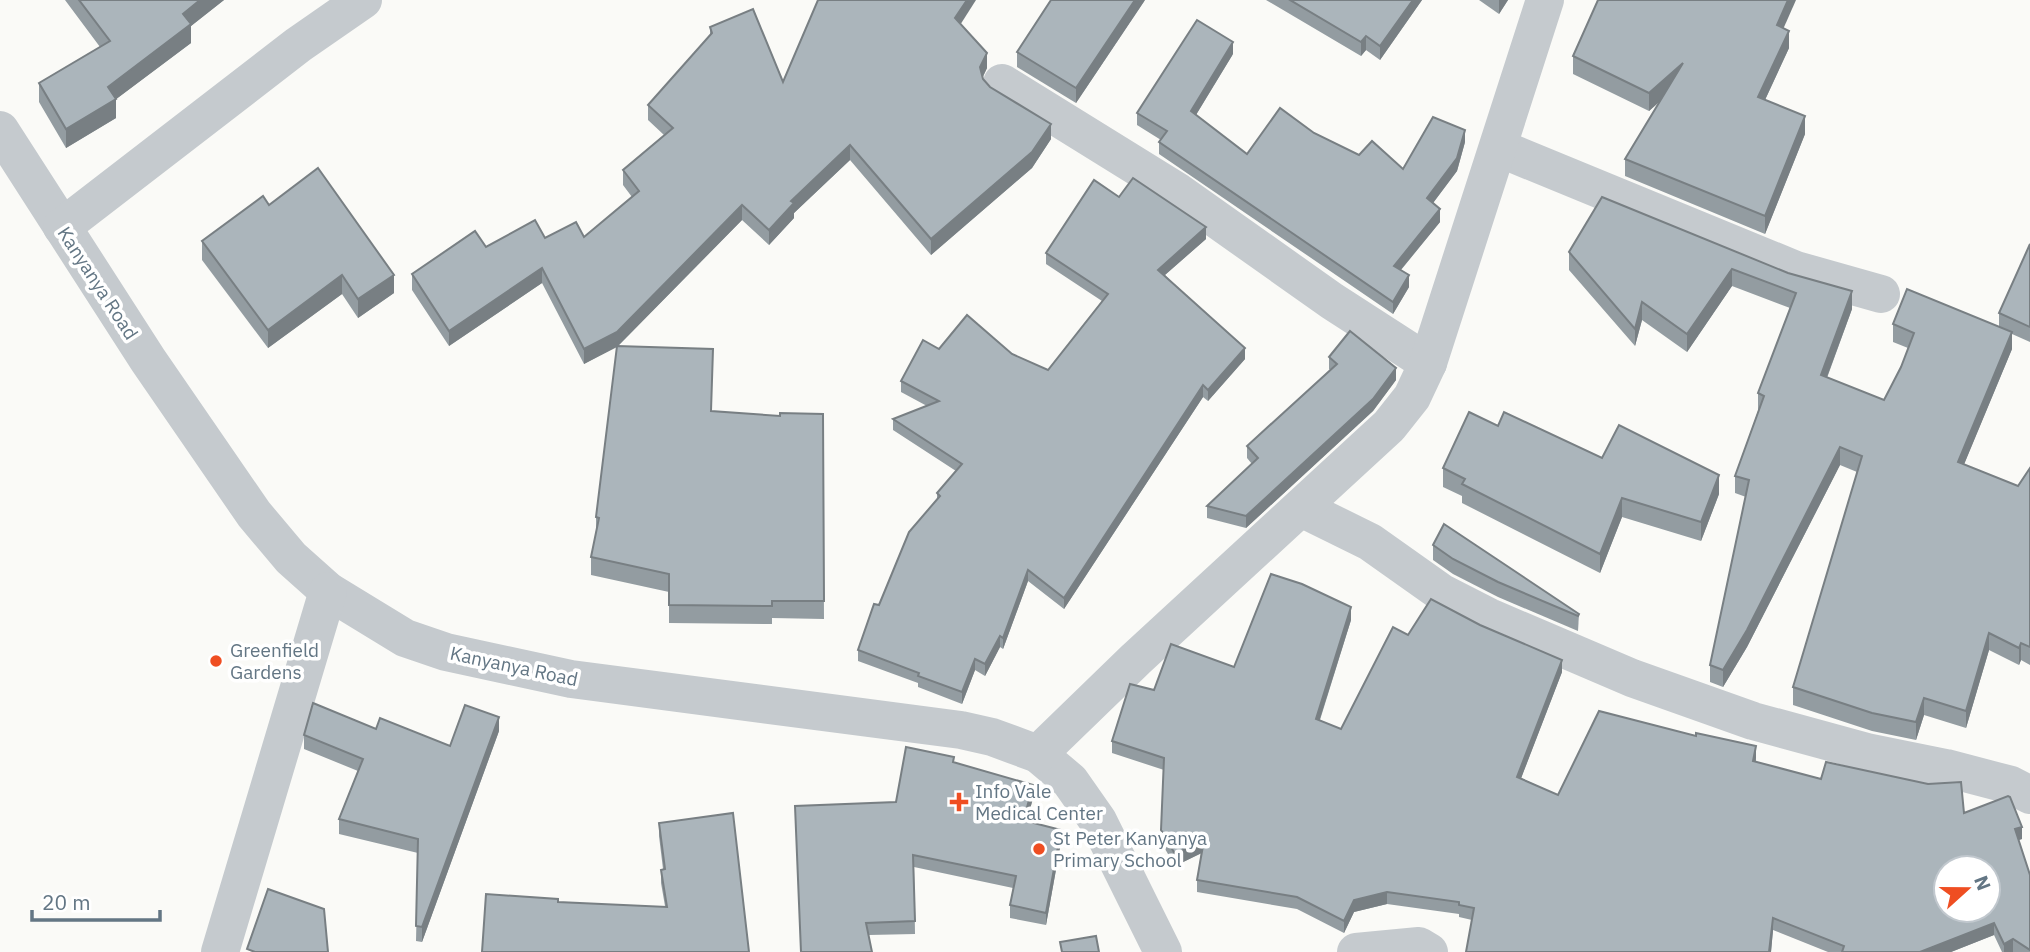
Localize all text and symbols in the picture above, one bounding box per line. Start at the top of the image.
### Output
street label: Kanyanya Road [53,222,143,344]
place label: Greenfield Gardens [230,638,319,684]
street label: Kanyanya Road [448,641,580,691]
marker: Greenfield Gardens [208,653,224,669]
place label: Info Vale Medical Center [975,779,1103,825]
marker: Info Vale Medical Center [949,792,969,812]
place label: St Peter Kanyanya Primary School [1053,826,1207,872]
marker: St Peter Kanyanya Primary School [1031,841,1047,857]
north arrow [1932,854,2002,924]
text: N [1969,872,1997,894]
scale bar [32,878,159,922]
text: 20 m [42,888,91,916]

